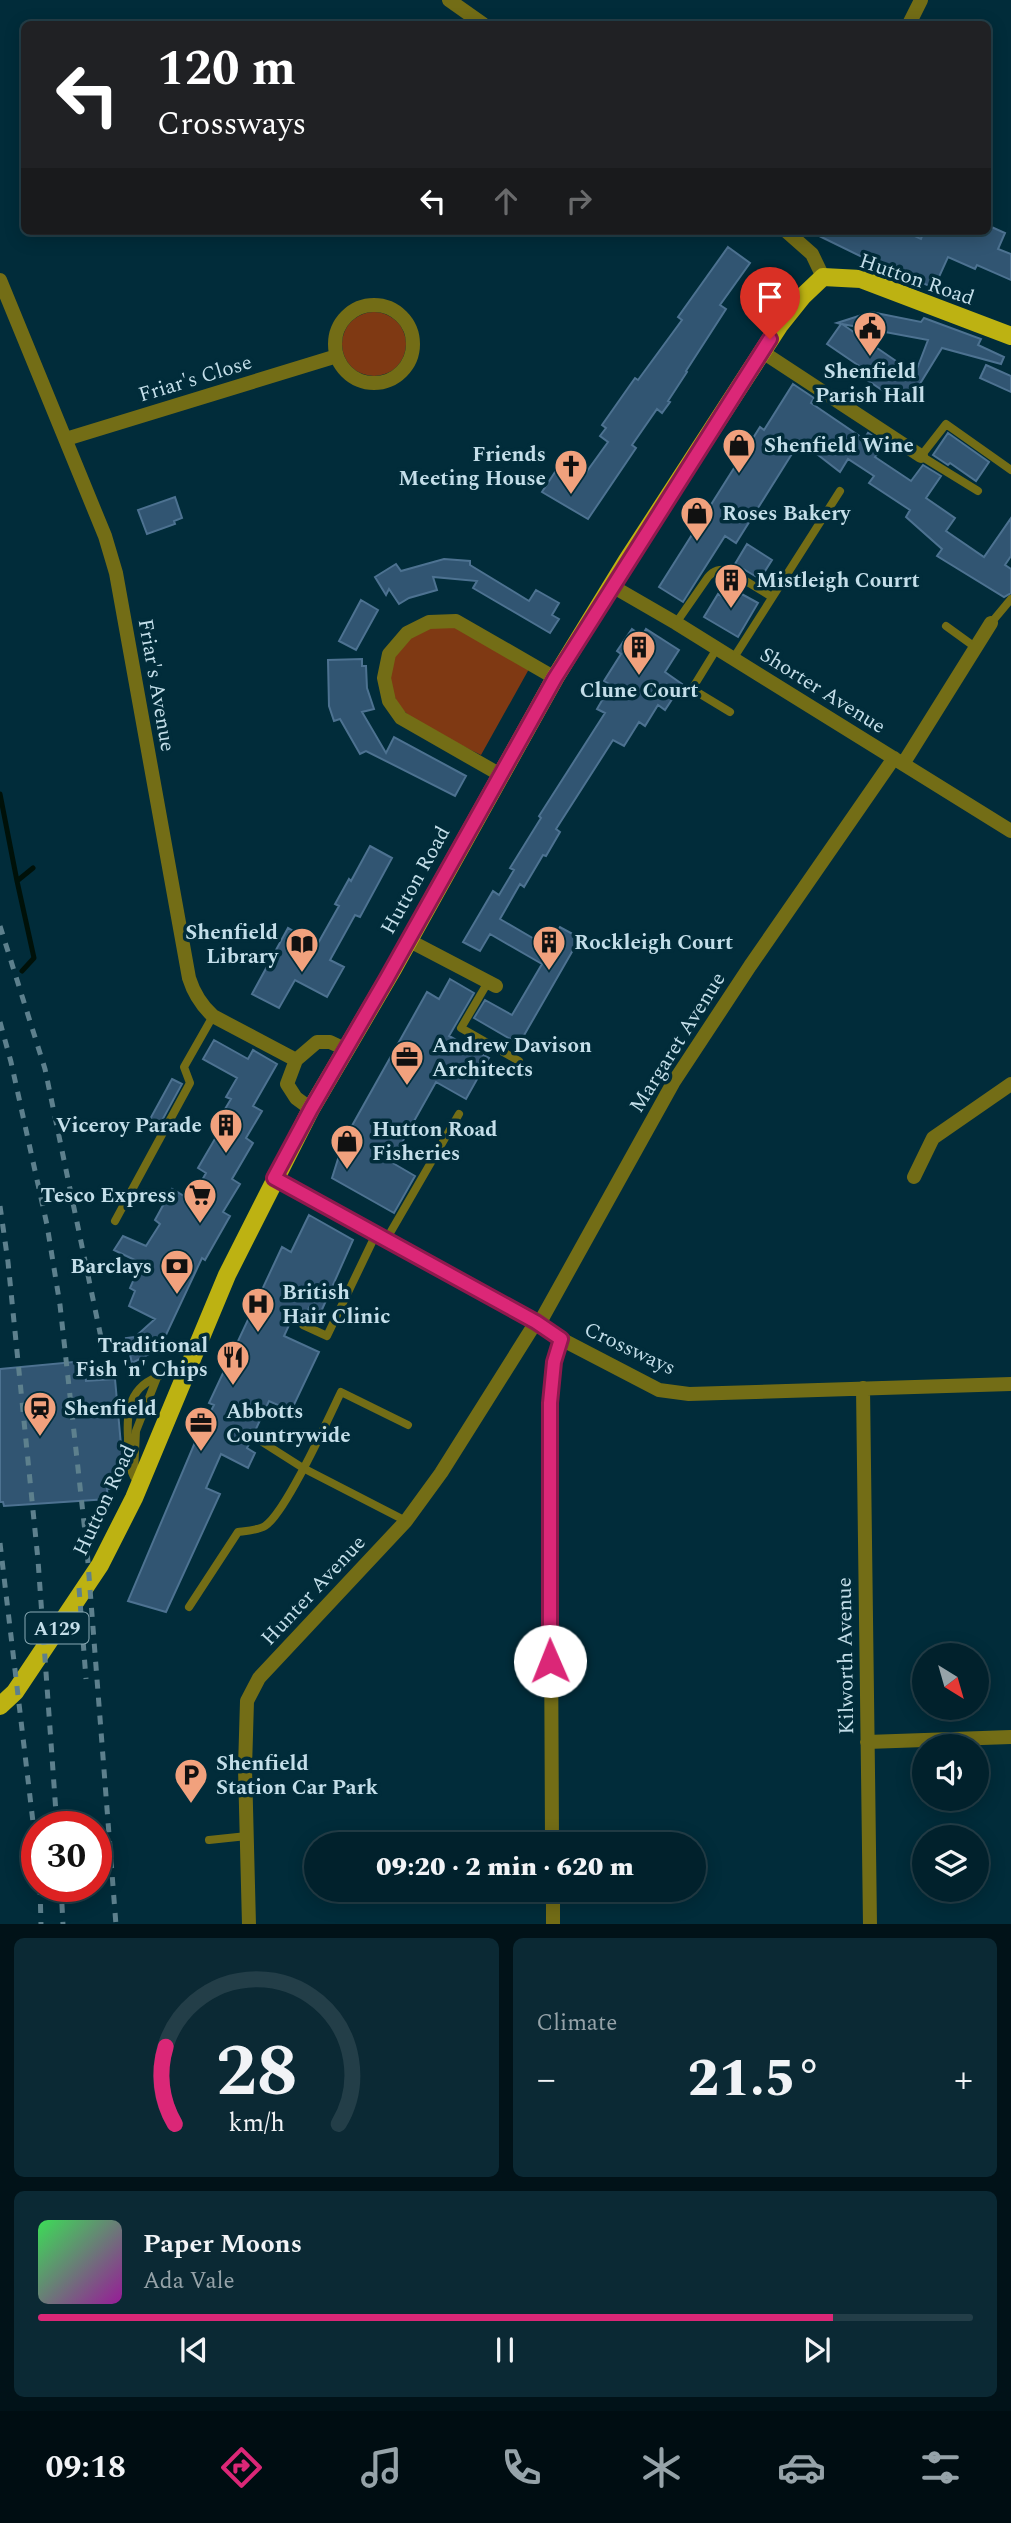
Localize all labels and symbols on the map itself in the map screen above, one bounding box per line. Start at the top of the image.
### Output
street label: Hutton Road [855,245,979,315]
pin [740,267,800,339]
public building icon: Shenfield Parish Hall [851,309,889,358]
street label: Friar's Close [134,346,256,411]
place label: Shenfield Parish Hall [815,356,925,412]
shop icon: Shenfield Wine [720,426,758,475]
place label: Shenfield Wine [764,430,914,462]
place label: Friends Meeting House [398,439,546,495]
church icon: Friends Meeting House [552,447,590,496]
shop icon: Roses Bakery [678,494,716,543]
place label: Roses Bakery [722,498,851,530]
building icon: Mistleigh Courrt [712,561,750,610]
place label: Mistleigh Courrt [756,565,919,597]
street label: Friar's Avenue [129,616,183,754]
building icon: Clune Court [620,628,658,677]
street label: Shorter Avenue [753,639,892,742]
place label: Clune Court [580,675,698,707]
street label: Hutton Road [373,820,459,941]
place label: Shenfield Library [185,917,279,973]
building icon: Rockleigh Court [530,923,568,972]
library icon: Shenfield Library [283,925,321,974]
place label: Rockleigh Court [574,927,733,959]
street label: Margaret Avenue [622,966,734,1119]
place label: Andrew Davison Architects [432,1030,592,1086]
office icon: Andrew Davison Architects [388,1038,426,1087]
building icon: Viceroy Parade [207,1106,245,1155]
place label: Viceroy Parade [56,1110,202,1142]
place label: Hutton Road Fisheries [372,1114,497,1170]
shop icon: Hutton Road Fisheries [328,1122,366,1171]
supermarket icon: Tesco Express [181,1176,219,1225]
place label: Tesco Express [40,1180,176,1212]
bank icon: Barclays [158,1247,196,1296]
place label: Barclays [70,1251,152,1283]
place label: British Hair Clinic [282,1277,390,1333]
hospital icon: British Hair Clinic [239,1285,277,1334]
street label: Crossways [578,1314,681,1384]
place label: Traditional Fish 'n' Chips [75,1330,208,1386]
restaurant icon: Traditional Fish 'n' Chips [214,1338,252,1387]
station icon: Shenfield [21,1389,59,1438]
place label: Shenfield [64,1393,157,1425]
place label: Abbotts Countrywide [226,1396,351,1452]
office icon: Abbotts Countrywide [182,1404,220,1453]
street label: Hutton Road [65,1439,145,1561]
street label: Hunter Avenue [254,1528,374,1653]
street label: Kilworth Avenue [829,1577,863,1735]
road number: A129 [25,1612,88,1644]
position arrow [513,1624,587,1698]
north arrow [912,1643,989,1720]
place label: Shenfield Station Car Park [216,1748,379,1804]
parking icon: Shenfield Station Car Park [172,1756,210,1805]
speed limit sign: 30 [21,1811,112,1902]

